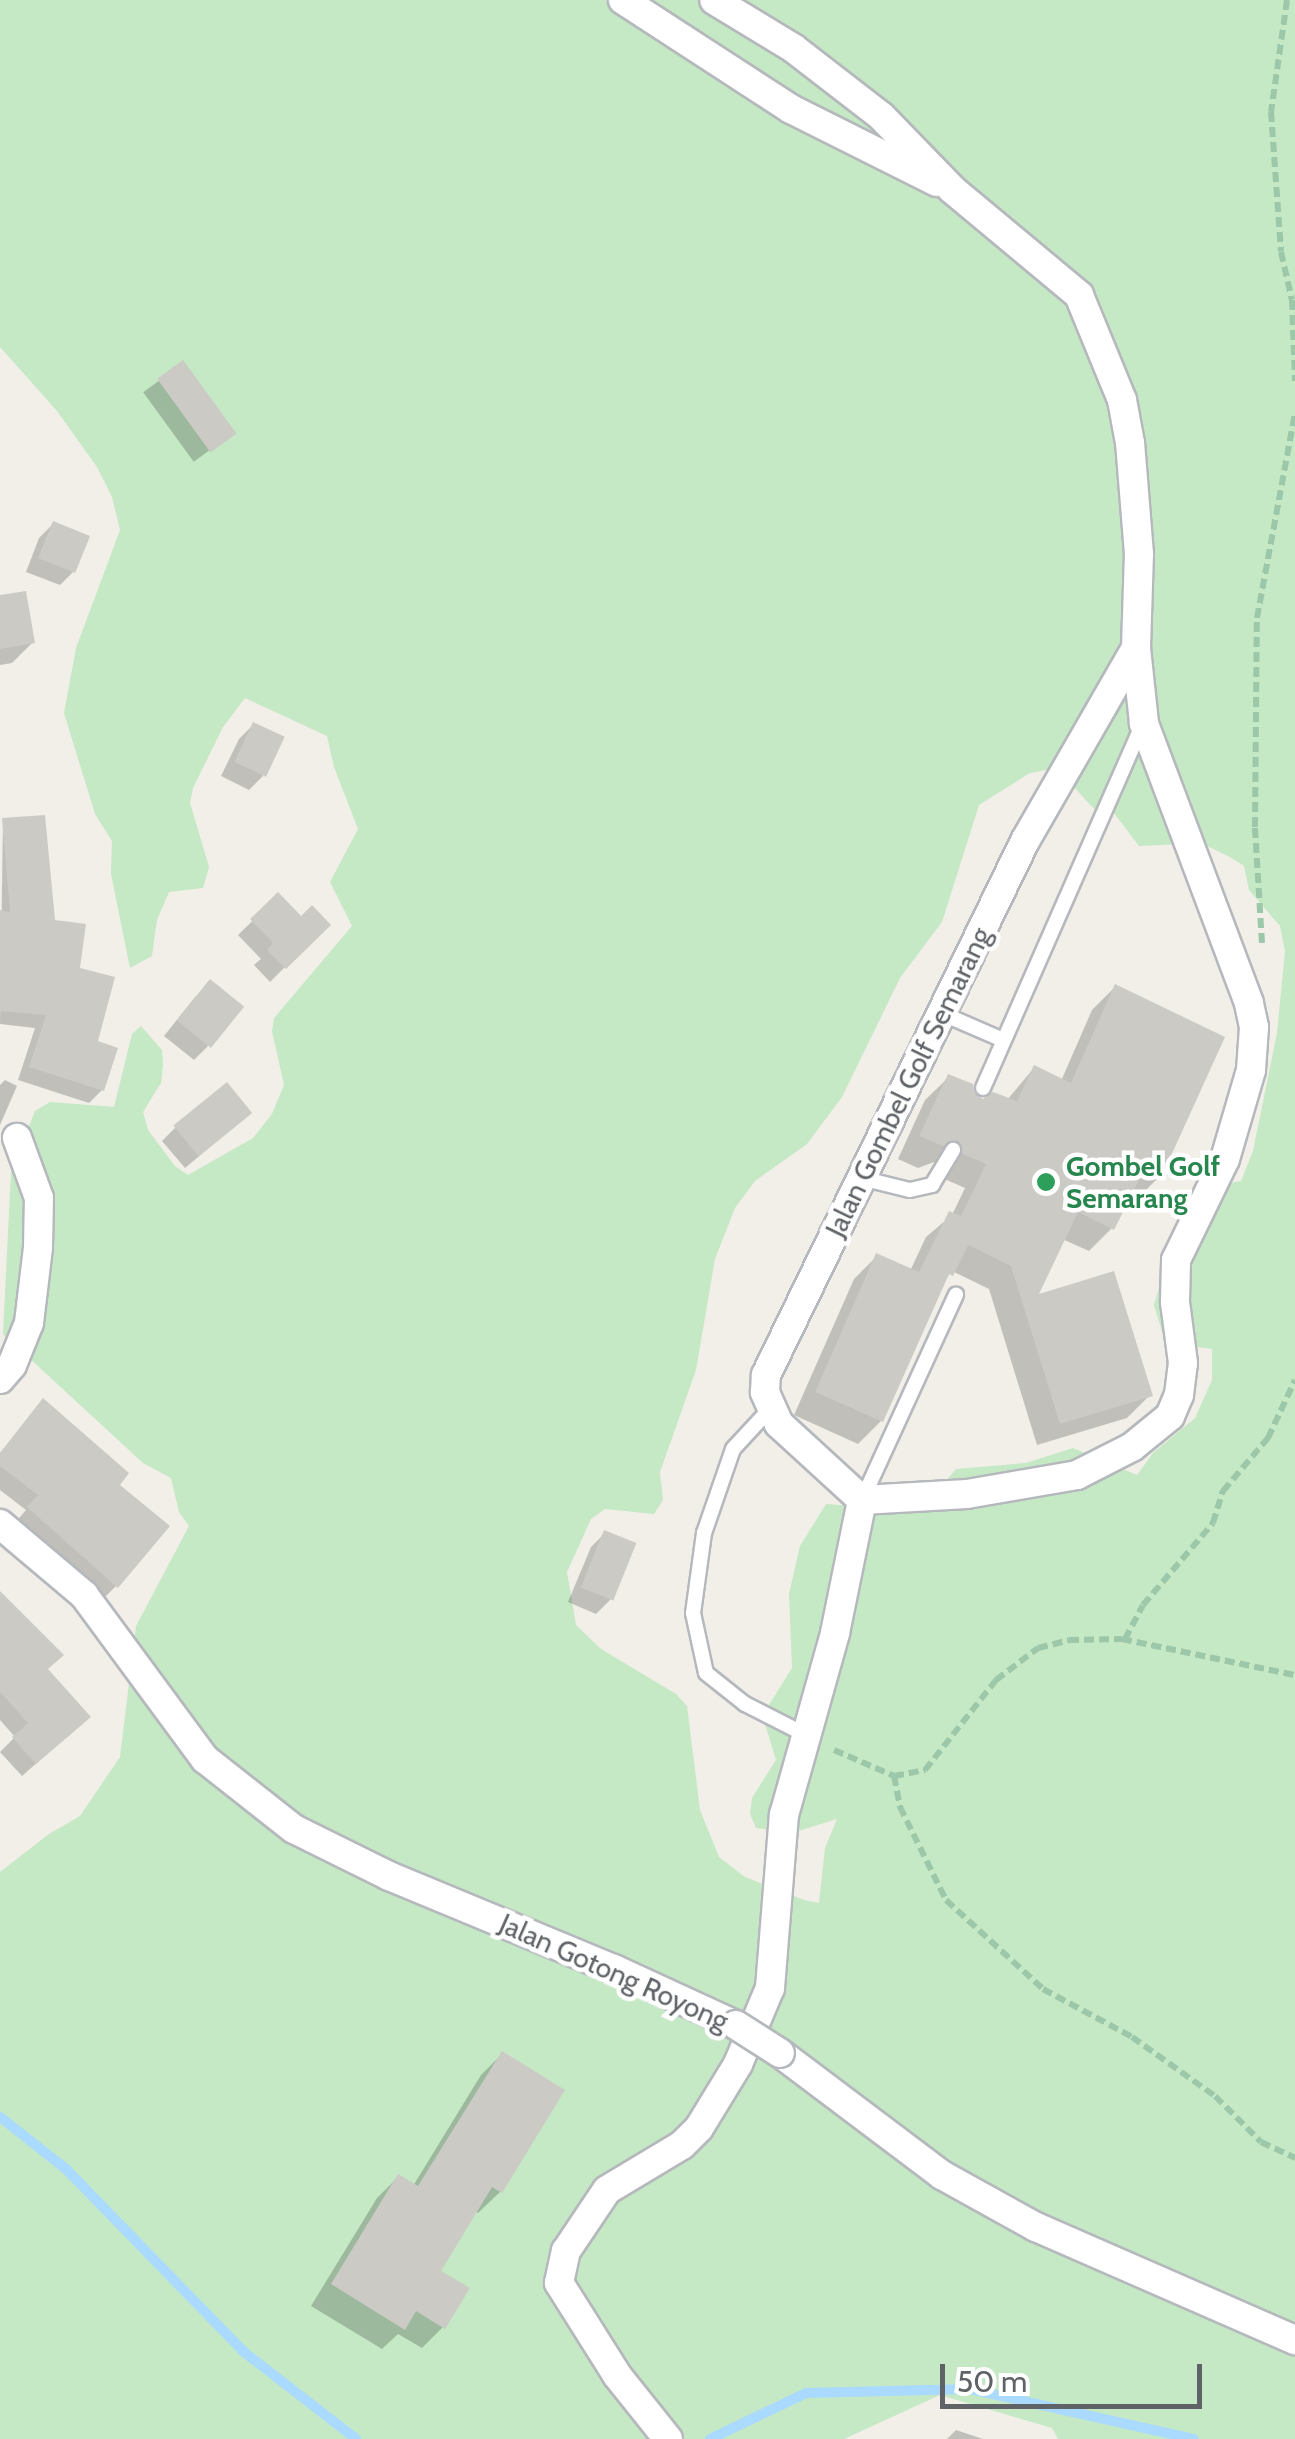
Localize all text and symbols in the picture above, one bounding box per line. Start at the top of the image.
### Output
street label: Jalan Gombel Golf Semarang [818,922,998,1242]
place label: Gombel Golf Semarang [1066,1149,1220,1215]
marker: Gombel Golf Semarang [1035,1171,1057,1193]
street label: Jalan Gotong Royong [494,1906,734,2038]
scale bar [945,2344,1208,2406]
text: 50 m [957,2363,1027,2400]

